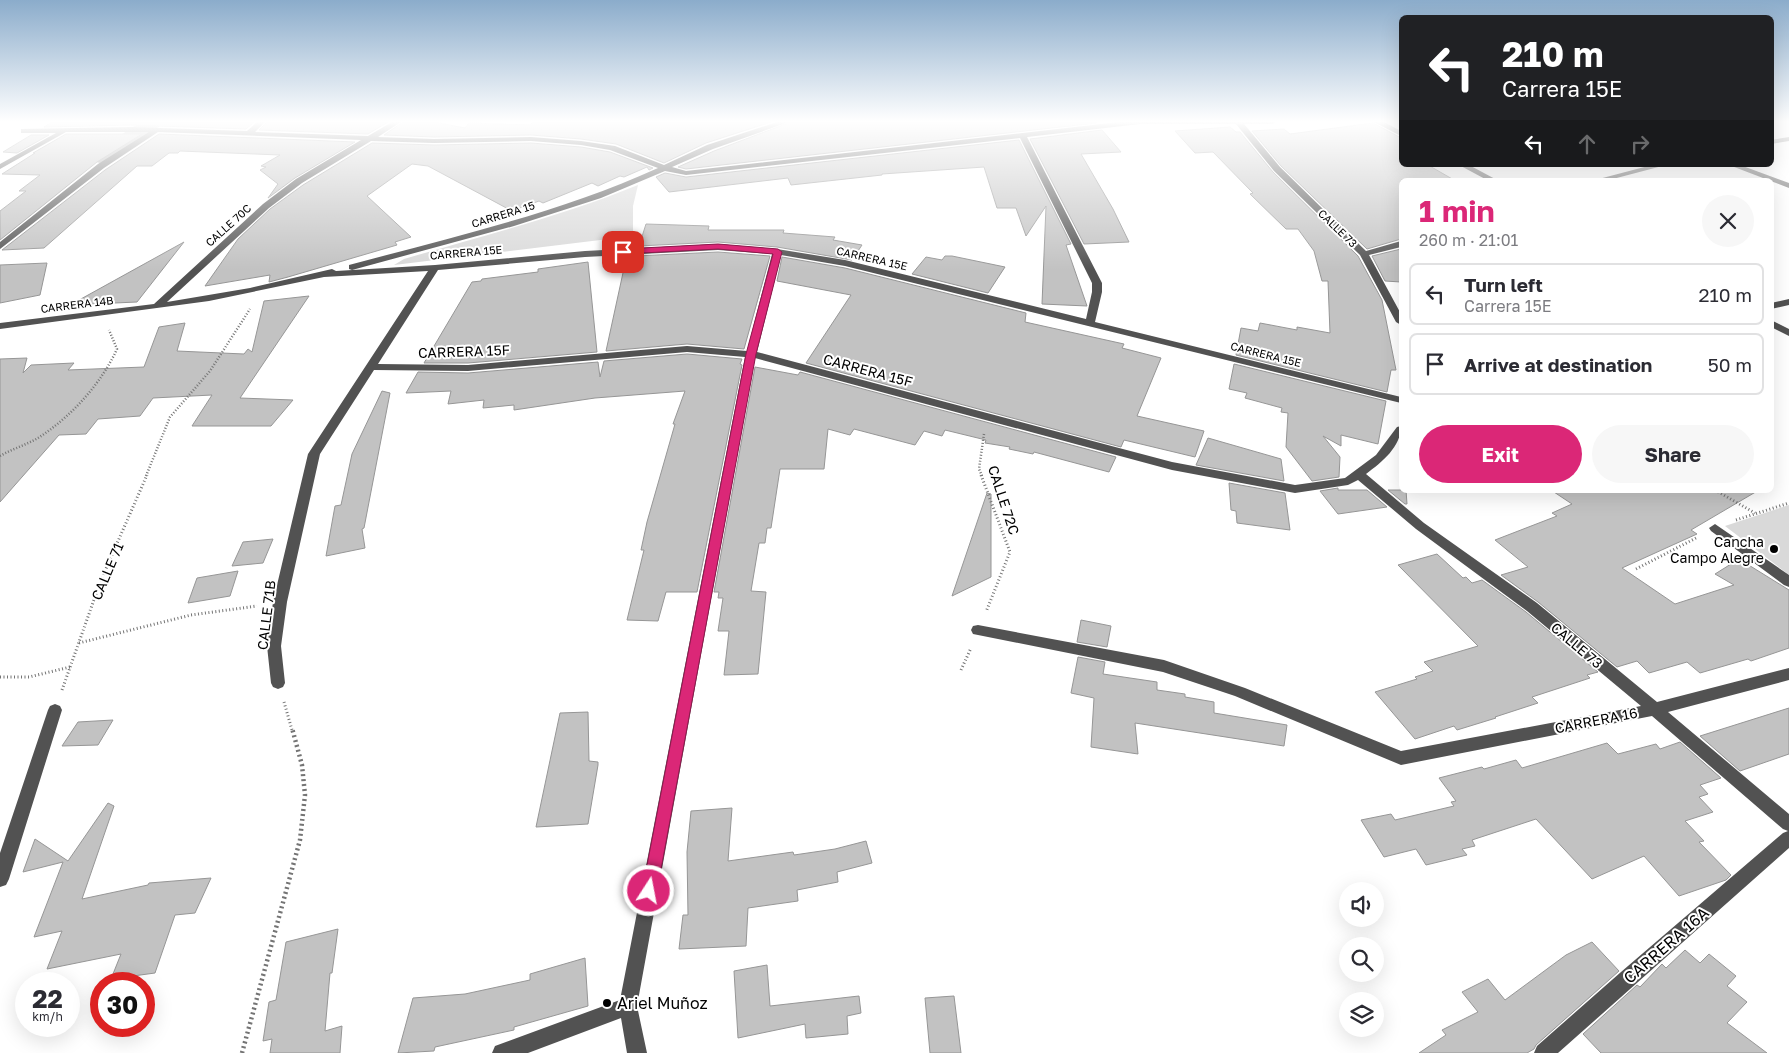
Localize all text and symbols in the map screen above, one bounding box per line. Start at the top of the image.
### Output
text: 210 m [1502,33,1604,75]
icon: left [1419,35,1484,100]
text: Carrera 15E [1502,75,1622,102]
icon: left [1520,130,1548,158]
icon: ahead [1573,130,1601,158]
icon: right [1626,130,1654,158]
text: 1 min [1419,193,1495,229]
button: close [1702,195,1754,247]
street label: CARRERA 15 [470,198,536,230]
street label: CALLE 70C [203,201,253,249]
street label: CALLE 73 [1316,206,1360,250]
text: 260 m · 21:01 [1419,230,1518,250]
pin [602,231,644,273]
icon: arrive [609,238,637,266]
street label: CARRERA 15E [429,242,503,262]
street label: CARRERA 15E [835,244,909,273]
text: Turn left [1464,273,1543,296]
icon: left [1421,280,1449,308]
text: 210 m [1698,283,1752,306]
street label: CARRERA 14B [40,293,114,315]
text: Carrera 15E [1464,296,1551,316]
street label: CARRERA 15E [1229,339,1303,369]
street label: CARRERA 15F [418,341,510,361]
street label: CARRERA 15F [821,350,915,390]
icon: arrive [1421,350,1449,378]
text: Arrive at destination [1464,353,1652,376]
text: 50 m [1708,353,1752,376]
button: Exit [1419,425,1582,483]
button: Share [1592,425,1754,483]
street label: CALLE 72C [985,463,1023,537]
place label: Cancha Campo Alegre [1670,533,1764,566]
street label: CALLE 71 [87,539,127,602]
marker: Cancha Campo Alegre [1768,543,1780,555]
street label: CALLE 71B [253,579,279,651]
street label: CALLE 73 [1548,618,1606,672]
street label: CARRERA 16 [1553,704,1639,736]
position arrow [622,864,674,916]
map controls [1339,882,1384,1037]
button: sound [1339,882,1384,927]
street label: CARRERA 16A [1619,902,1713,988]
button: search [1339,937,1384,982]
speed limit sign: 30 [90,972,155,1037]
text: 22 [32,983,63,1014]
button: layers [1339,992,1384,1037]
place label: Ariel Muñoz [617,993,708,1013]
marker: Ariel Muñoz [601,997,613,1009]
text: km/h [32,1009,63,1024]

